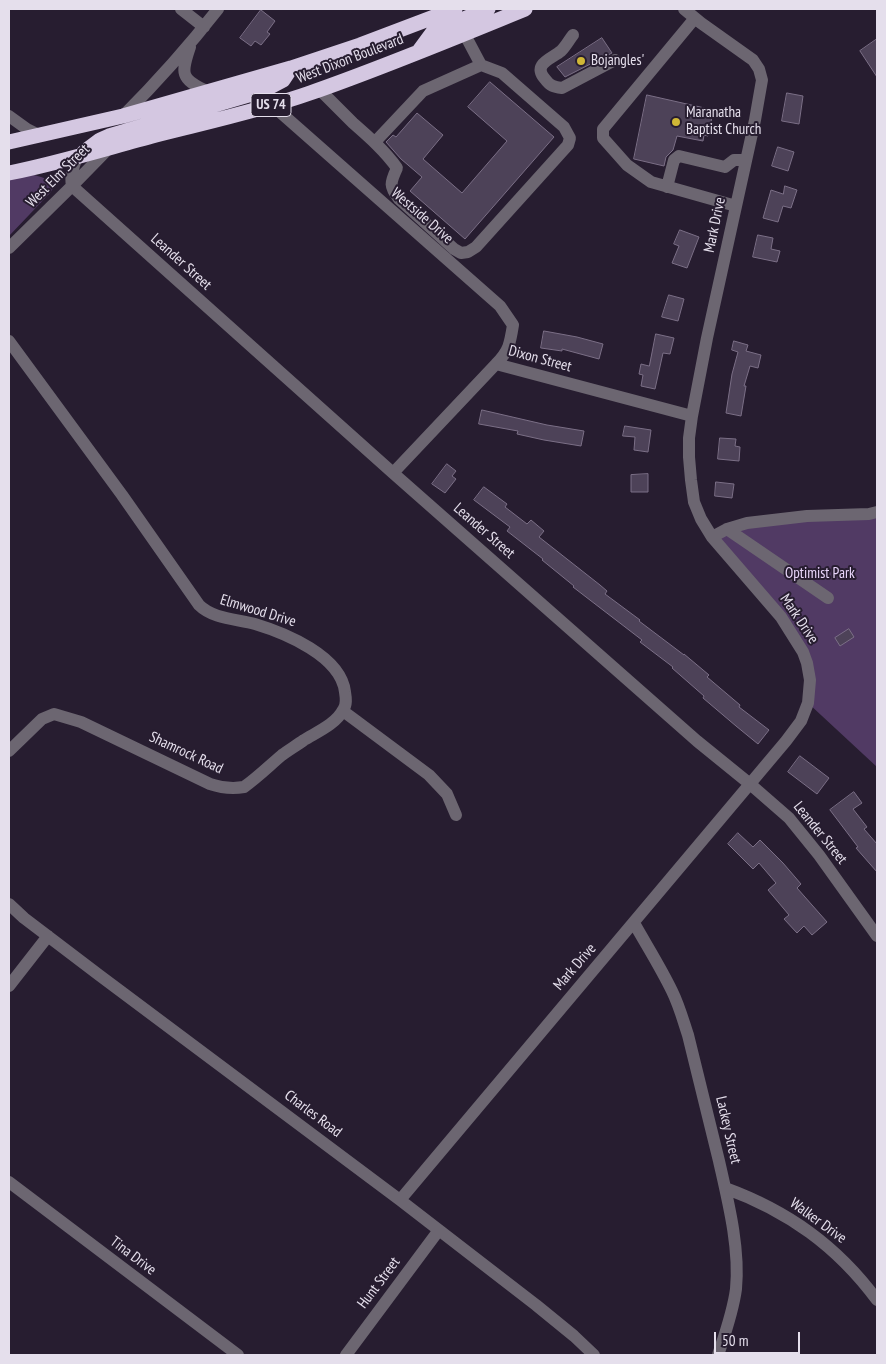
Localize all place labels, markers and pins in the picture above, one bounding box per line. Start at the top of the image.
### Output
place label: Bojangles' [591,52,644,70]
marker: Bojangles' [575,55,587,67]
place label: Maranatha Baptist Church [686,104,761,139]
marker: Maranatha Baptist Church [670,116,682,128]

